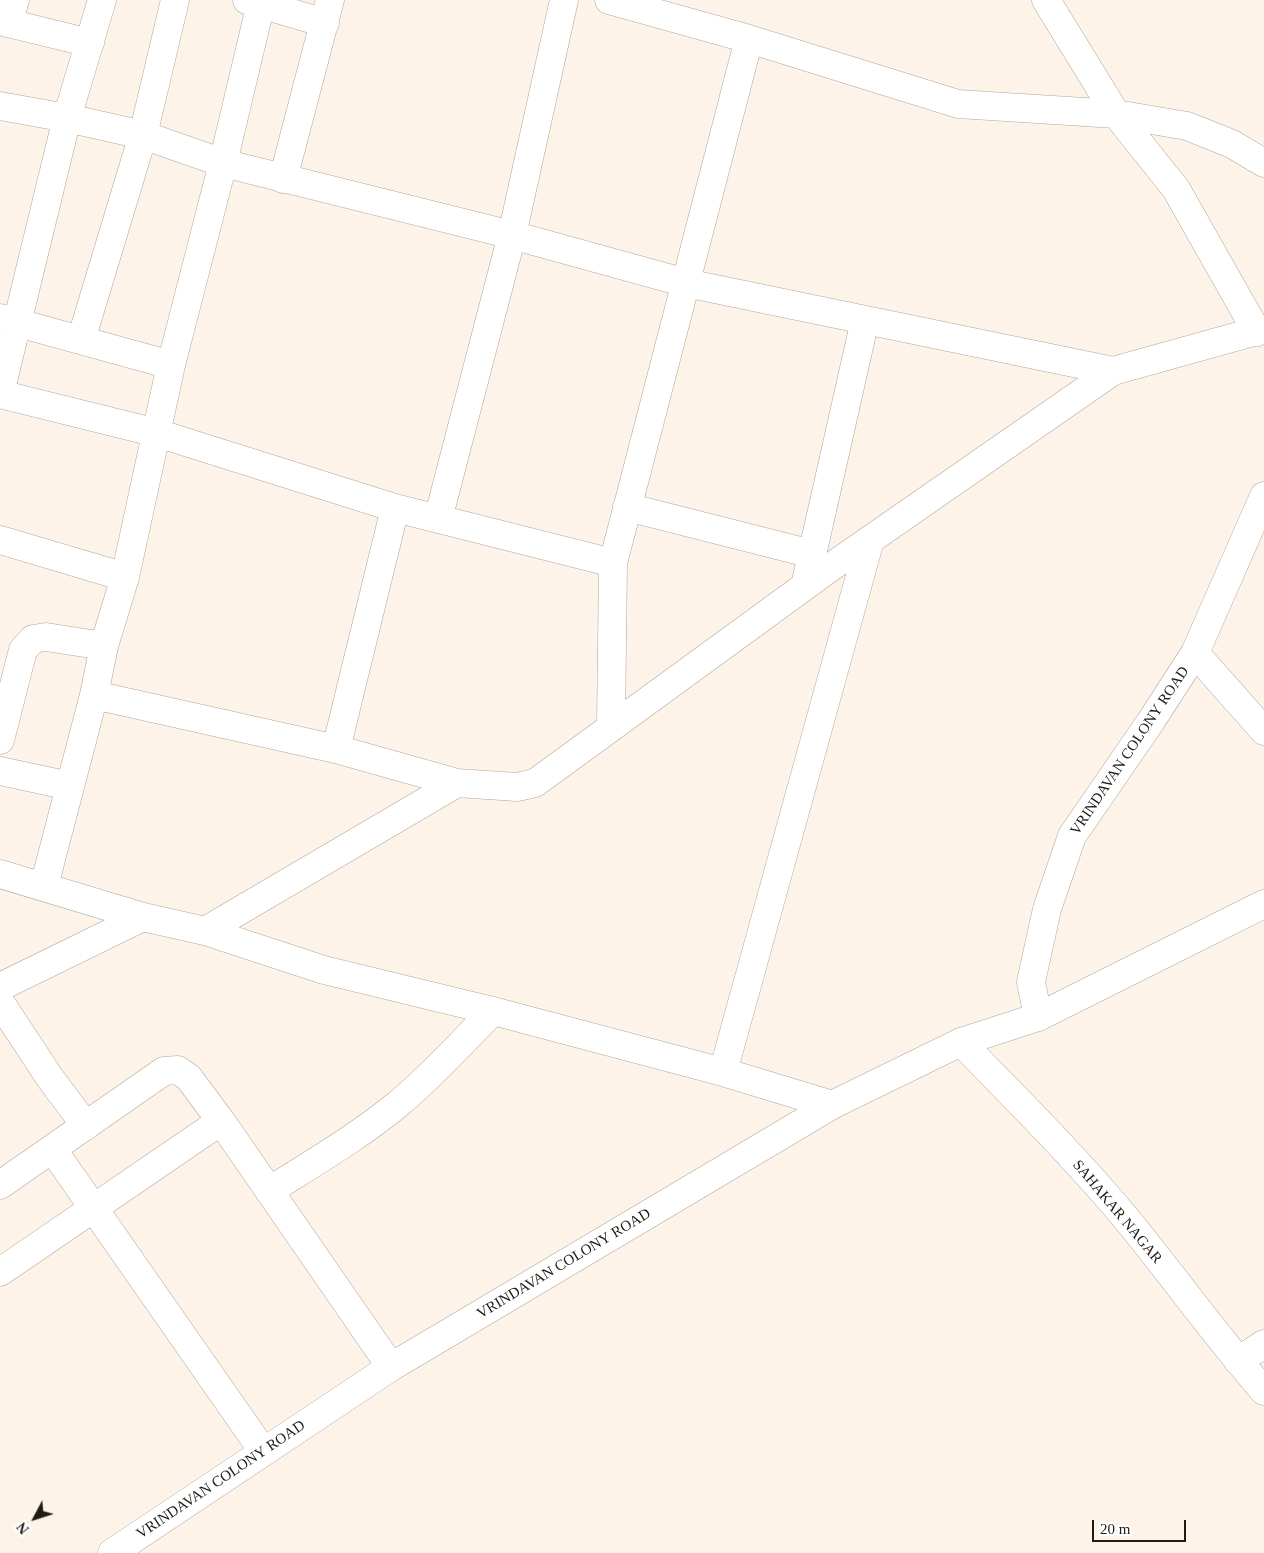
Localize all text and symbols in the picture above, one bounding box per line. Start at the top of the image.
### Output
street label: VRINDAVAN COLONY ROAD [1067,663,1193,839]
street label: SAHAKAR NAGAR [1068,1157,1166,1267]
street label: VRINDAVAN COLONY ROAD [474,1205,654,1323]
street label: VRINDAVAN COLONY ROAD [133,1417,309,1543]
north arrow [10,1493,60,1543]
scale bar [1094,1510,1188,1542]
text: N [14,1519,32,1537]
text: 20 m [1100,1521,1130,1537]

